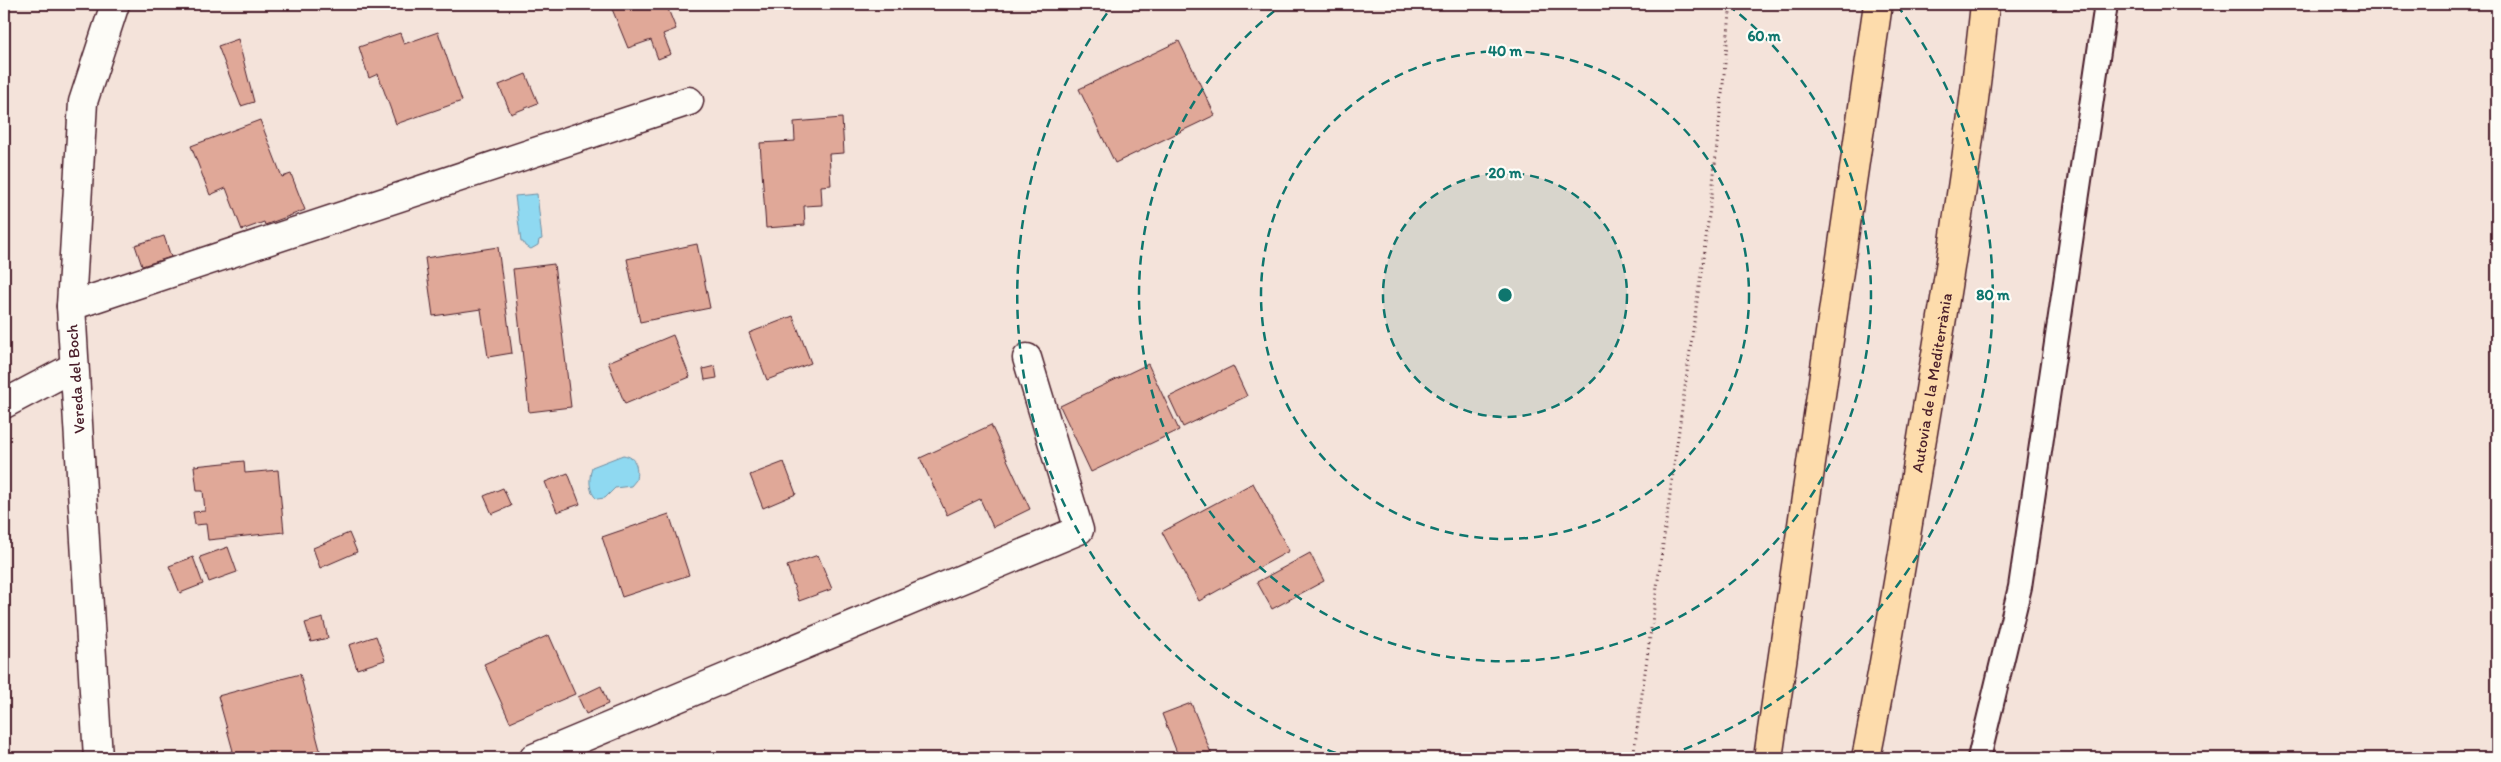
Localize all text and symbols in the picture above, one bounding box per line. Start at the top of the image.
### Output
text: 60 m [1747,27,1781,45]
text: 40 m [1488,42,1523,60]
text: 20 m [1488,164,1522,182]
centre of rings [1496,286,1514,304]
text: 80 m [1976,286,2010,304]
street label: Autovia de la Mediterrània [1908,292,1956,474]
street label: Vereda del Boch [62,323,89,434]

